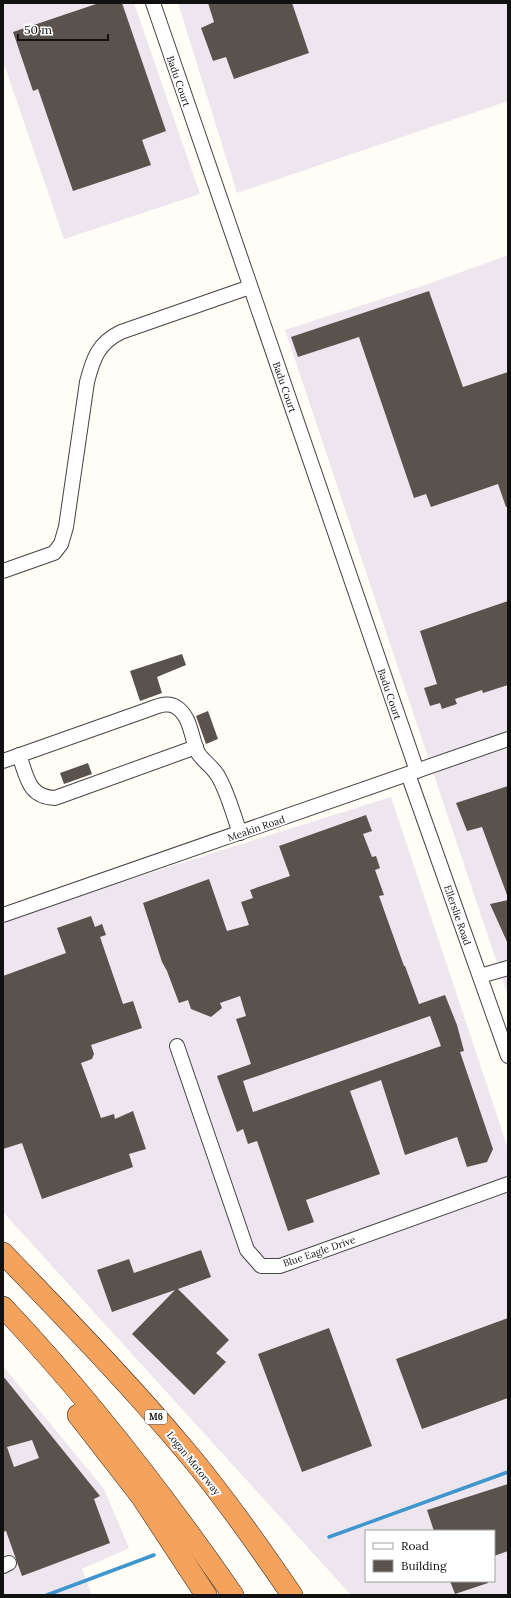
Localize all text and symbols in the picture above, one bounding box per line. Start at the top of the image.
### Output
scale bar [18,16,108,42]
text: 50 m [24,22,52,37]
street label: Badu Court [164,54,193,108]
street label: Badu Court [270,360,299,414]
street label: Badu Court [375,667,404,721]
street label: Meakin Road [226,813,287,844]
street label: Ellerslie Road [441,883,474,947]
street label: Blue Eagle Drive [281,1233,358,1270]
road number: M6 [145,1410,167,1424]
street label: Logan Motorway [164,1429,224,1498]
legend [365,1530,495,1582]
text: Road [401,1538,429,1553]
text: Building [401,1558,447,1573]

